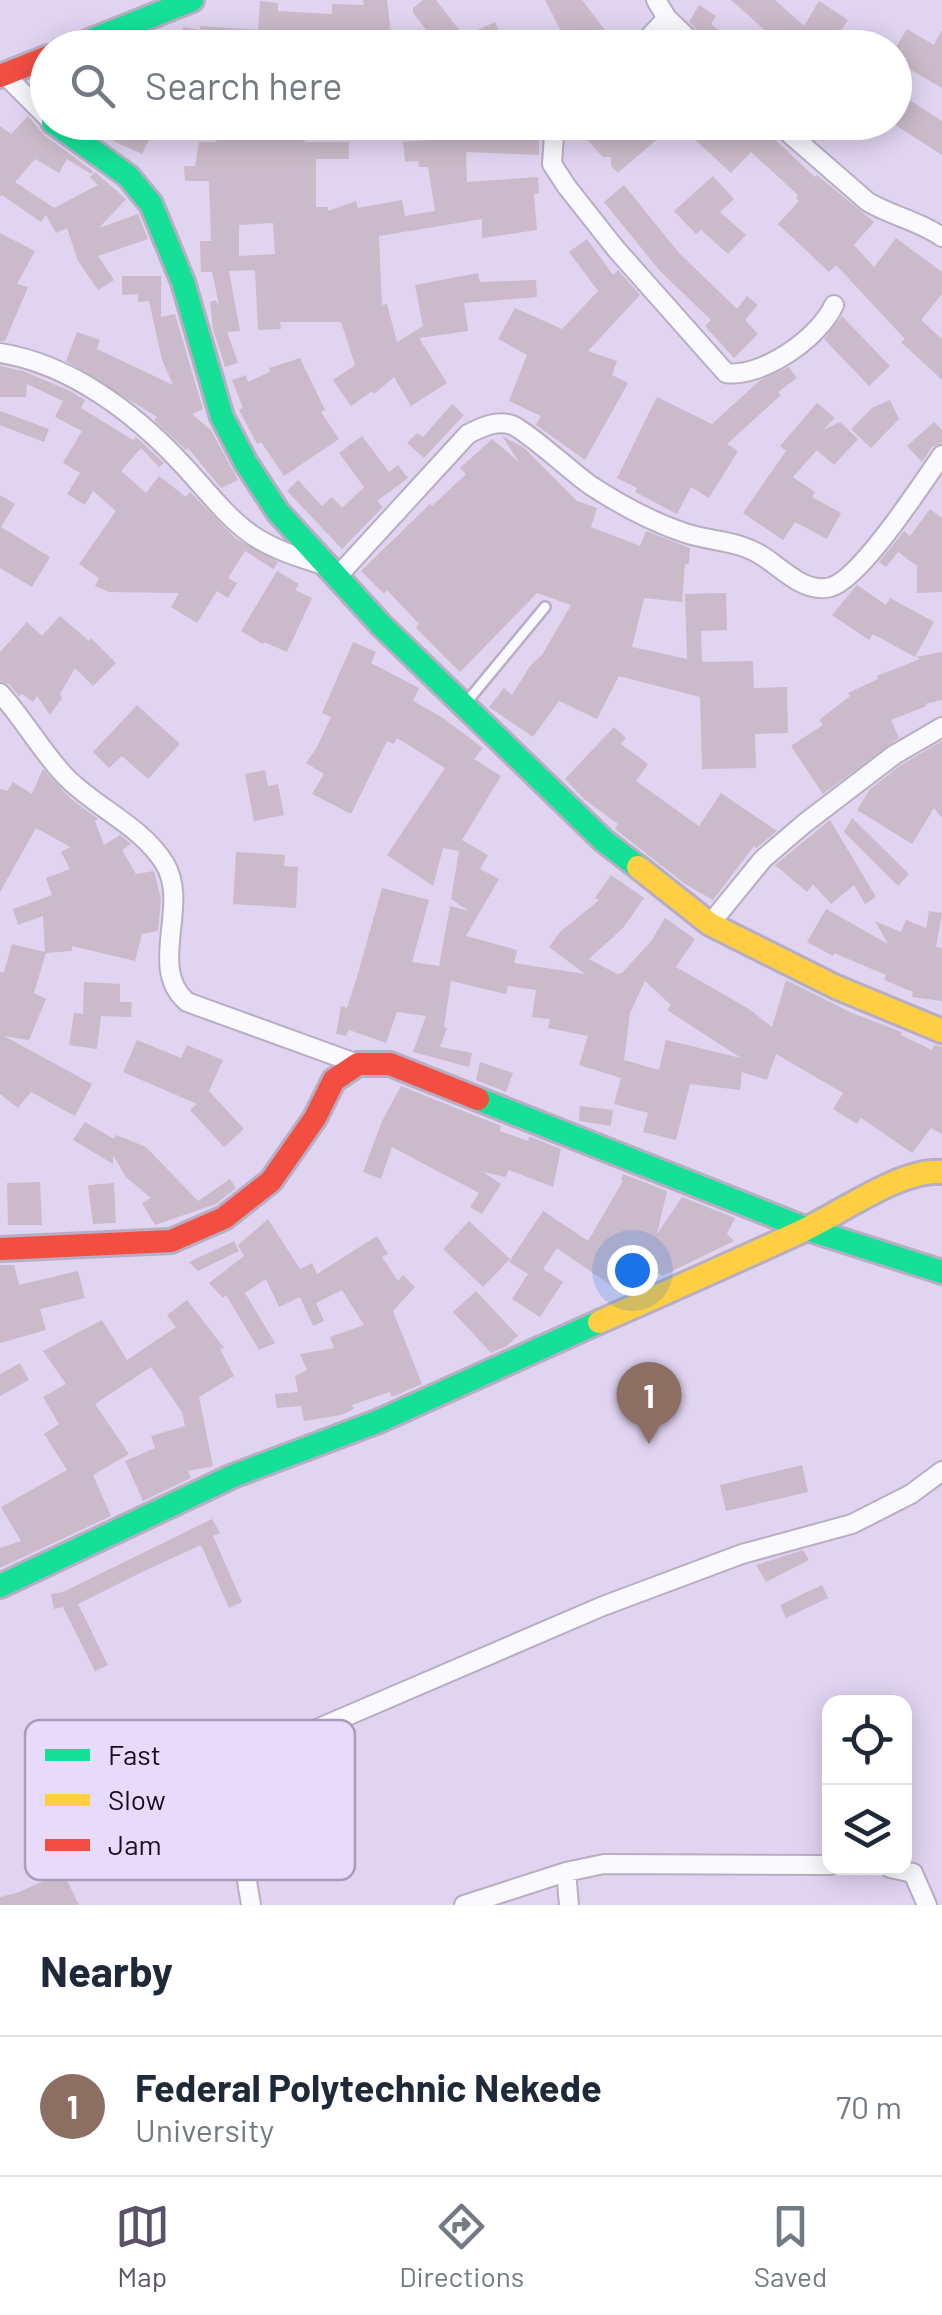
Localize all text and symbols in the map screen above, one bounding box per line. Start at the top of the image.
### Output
search box [30,30,912,140]
icon: search [65,58,120,113]
text: Search here [145,62,343,108]
your location [607,1245,658,1296]
pin: 1 [616,1362,682,1444]
map controls [822,1695,912,1875]
button: locate [822,1695,912,1785]
legend [25,1720,355,1880]
text: Fast [108,1737,161,1771]
text: Slow [108,1782,166,1816]
button: layers [822,1785,912,1875]
text: Jam [108,1827,162,1861]
text: Nearby [40,1945,173,1995]
text: Federal Polytechnic Nekede [135,2064,602,2110]
text: 1 [67,2087,78,2125]
text: 70 m [836,2087,902,2125]
text: University [135,2110,274,2148]
tab: Map [115,2199,170,2293]
tab: Directions [399,2199,524,2293]
tab: Saved [754,2199,827,2293]

